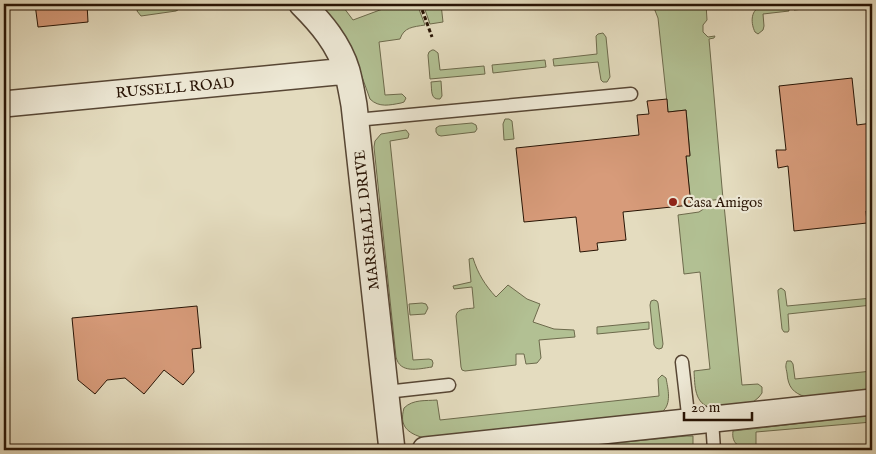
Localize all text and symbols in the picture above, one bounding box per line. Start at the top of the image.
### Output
street label: RUSSELL ROAD [115,73,235,103]
street label: MARSHALL DRIVE [350,149,384,291]
place label: Casa Amigos [683,193,762,212]
marker: Casa Amigos [667,196,679,208]
scale bar [684,389,751,421]
text: 20 m [691,398,721,417]

